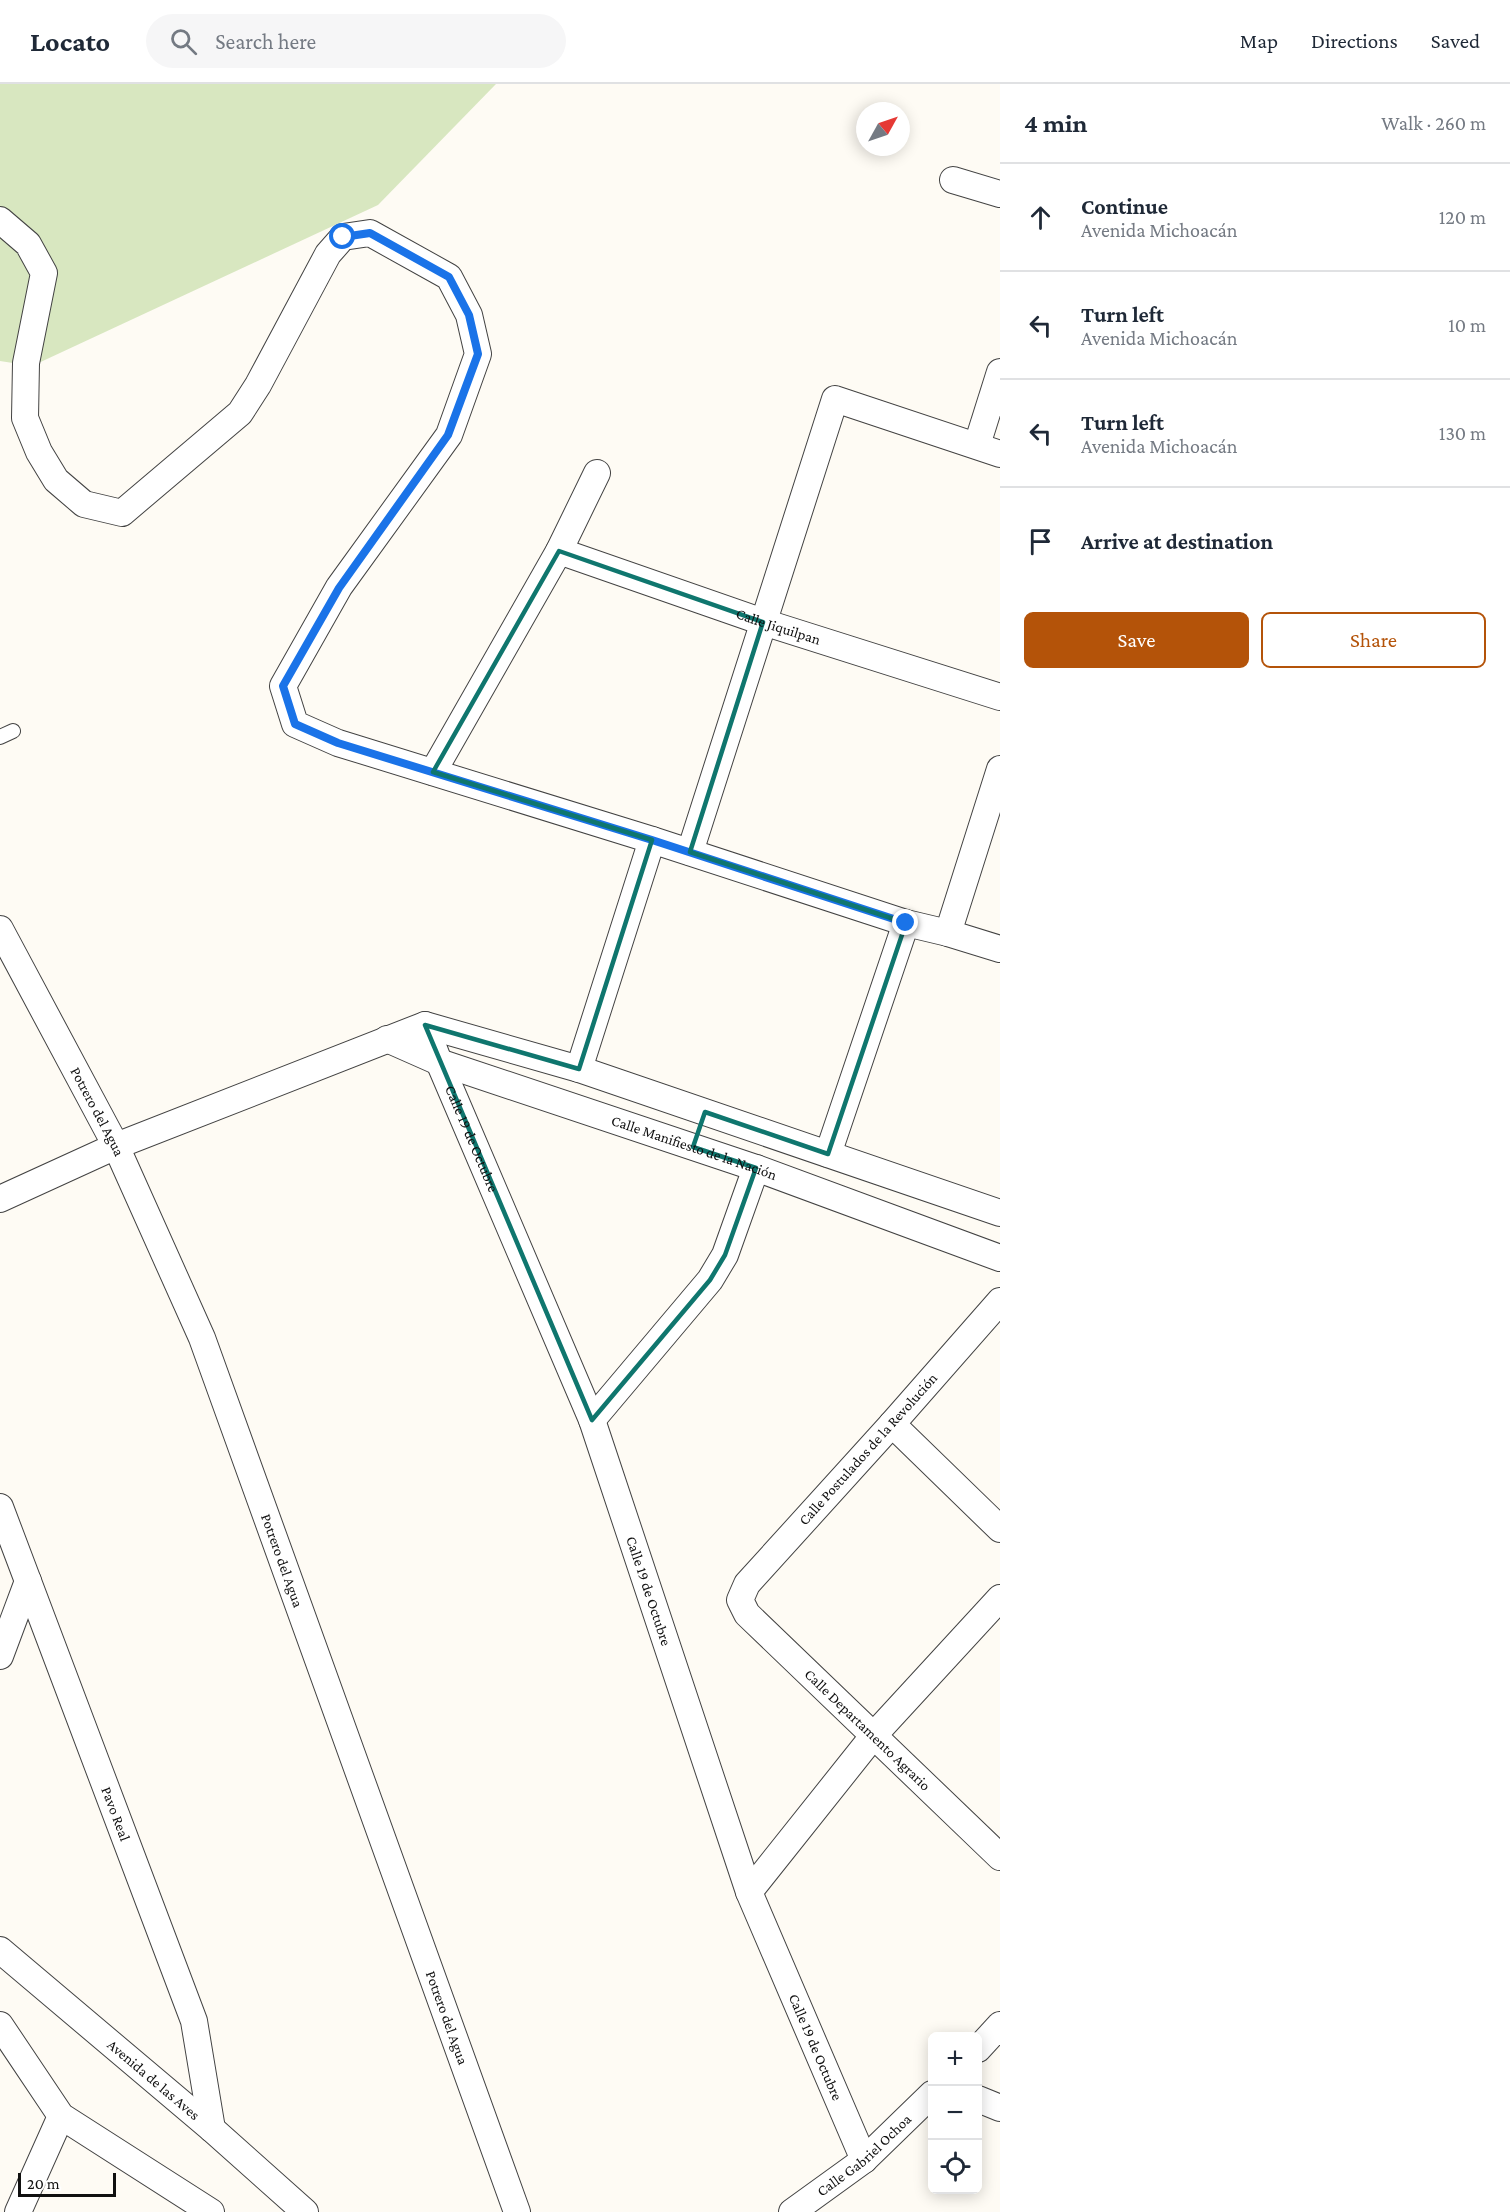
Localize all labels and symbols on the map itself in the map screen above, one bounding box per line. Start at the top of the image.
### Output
north arrow [856,102,910,156]
route start [329,223,355,249]
street label: Calle Jiquilpan [734,605,823,648]
route end [892,909,918,935]
street label: Potrero del Agua [67,1064,127,1159]
street label: Calle 19 de Octubre [442,1083,502,1195]
street label: Calle Manifiesto de la Nación [609,1112,779,1183]
street label: Calle Postulados de la Revolución [796,1370,940,1528]
street label: Potrero del Agua [258,1512,306,1610]
street label: Calle 19 de Octubre [623,1534,675,1648]
street label: Calle Departamento Agrario [802,1666,934,1794]
street label: Pavo Real [98,1784,133,1843]
street label: Potrero del Agua [423,1969,471,2067]
street label: Calle 19 de Octubre [786,1991,846,2103]
street label: Avenida de las Aves [104,2036,203,2123]
street label: Calle Gabriel Ochoa [814,2111,914,2199]
scale bar [18,2170,116,2198]

